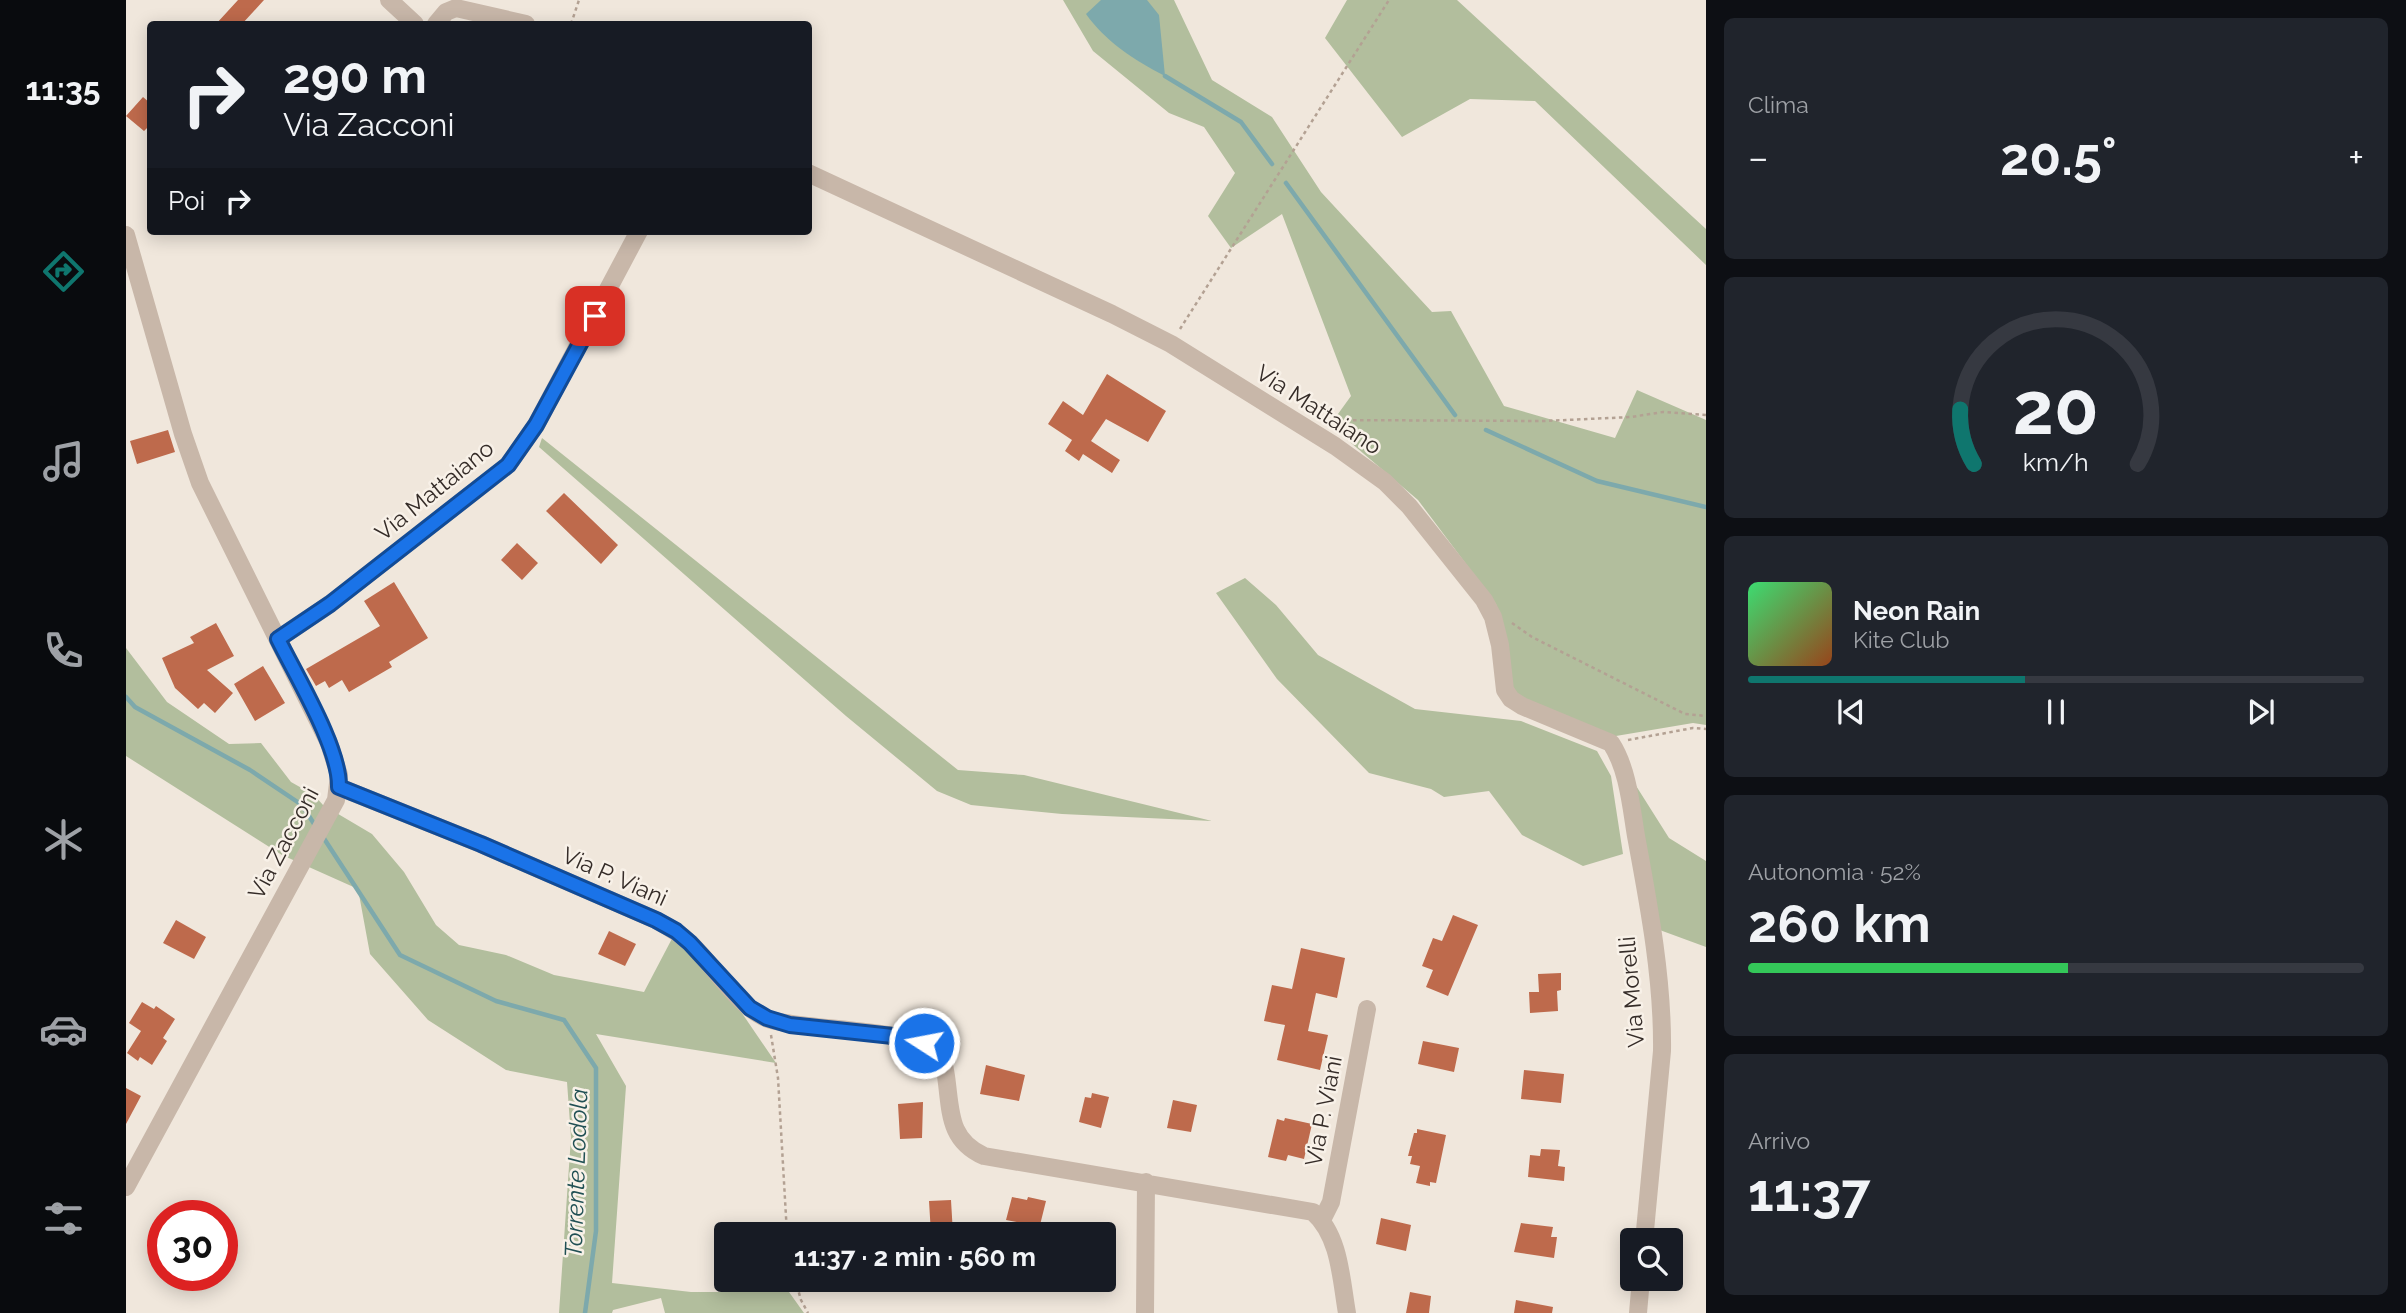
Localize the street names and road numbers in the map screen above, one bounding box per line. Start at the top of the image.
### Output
street label: Via Mattaiano [1251,358,1387,460]
street label: Via Mattaiano [370,434,498,546]
street label: Via Zacconi [242,782,324,904]
street label: Via P. Viani [558,841,672,911]
street label: Via Morelli [1613,935,1649,1049]
street label: Via P. Viani [1299,1053,1347,1169]

